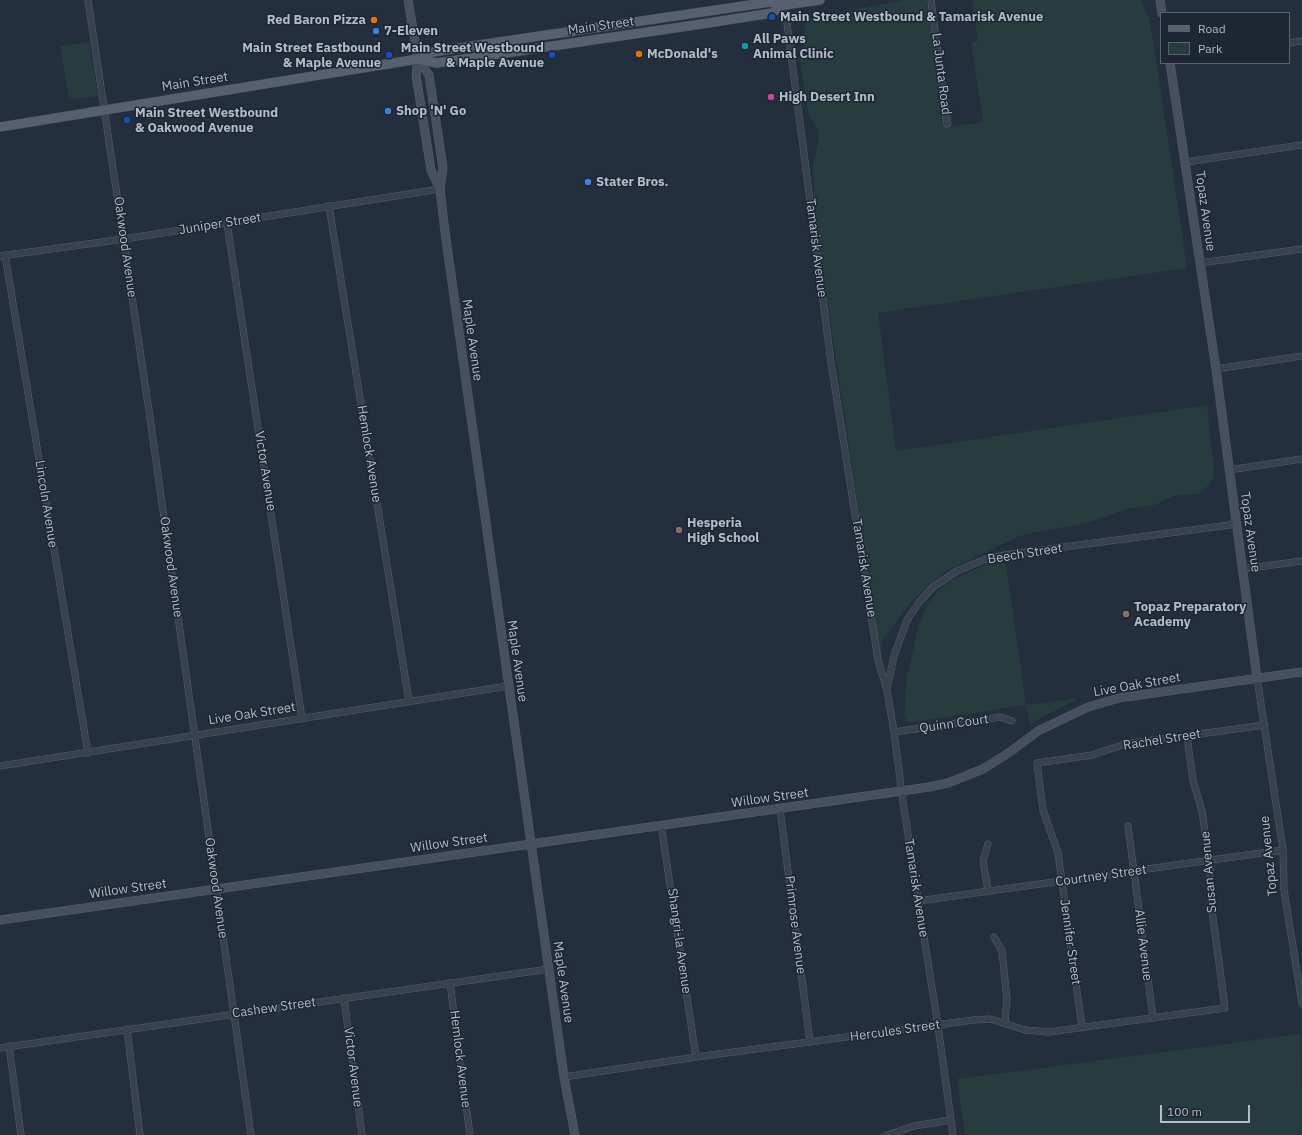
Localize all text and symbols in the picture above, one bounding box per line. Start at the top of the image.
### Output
place label: Main Street Westbound & Tamarisk Avenue [780,9,1043,25]
place label: Red Baron Pizza [267,12,366,28]
marker: Main Street Westbound & Tamarisk Avenue [767,12,777,22]
legend [1160,12,1290,64]
street label: Main Street [567,14,635,38]
marker: Red Baron Pizza [369,15,379,25]
text: Road [1198,21,1226,36]
place label: 7-Eleven [384,23,438,39]
marker: 7-Eleven [371,26,381,36]
place label: All Paws Animal Clinic [753,31,834,62]
street label: La Junta Road [928,32,954,116]
place label: Main Street Eastbound & Maple Avenue [242,40,381,71]
place label: Main Street Westbound & Maple Avenue [401,40,544,71]
marker: All Paws Animal Clinic [740,41,750,51]
text: Park [1198,41,1222,56]
place label: McDonald's [647,46,718,62]
marker: McDonald's [634,49,644,59]
marker: Main Street Eastbound & Maple Avenue [384,50,394,60]
marker: Main Street Westbound & Maple Avenue [547,50,557,60]
street label: Main Street [161,69,229,95]
place label: High Desert Inn [779,89,875,105]
marker: High Desert Inn [766,92,776,102]
place label: Shop 'N' Go [396,103,466,119]
place label: Main Street Westbound & Oakwood Avenue [135,105,278,136]
marker: Shop 'N' Go [383,106,393,116]
marker: Main Street Westbound & Oakwood Avenue [122,115,132,125]
street label: Topaz Avenue [1192,170,1218,252]
place label: Stater Bros. [596,174,669,190]
marker: Stater Bros. [583,177,593,187]
street label: Oakwood Avenue [110,196,140,298]
street label: Tamarisk Avenue [802,198,830,298]
street label: Juniper Street [178,210,262,238]
street label: Maple Avenue [459,298,485,382]
street label: Hemlock Avenue [354,404,384,504]
street label: Victor Avenue [251,430,279,512]
street label: Lincoln Avenue [31,459,61,549]
street label: Topaz Avenue [1237,491,1263,573]
place label: Hesperia High School [687,515,759,546]
street label: Oakwood Avenue [156,516,186,618]
street label: Tamarisk Avenue [849,518,879,618]
marker: Hesperia High School [674,525,684,535]
street label: Beech Street [987,540,1063,568]
place label: Topaz Preparatory Academy [1134,599,1246,630]
marker: Topaz Preparatory Academy [1121,609,1131,619]
street label: Maple Avenue [504,619,530,703]
street label: Live Oak Street [1092,670,1182,700]
street label: Live Oak Street [207,699,297,729]
street label: Quinn Court [918,711,990,737]
street label: Rachel Street [1122,726,1202,754]
street label: Willow Street [730,785,810,811]
street label: Topaz Avenue [1257,815,1281,897]
street label: Willow Street [409,830,489,856]
street label: Susan Avenue [1198,830,1220,914]
street label: Oakwood Avenue [201,837,231,939]
street label: Tamarisk Avenue [901,838,931,938]
street label: Courtney Street [1054,862,1148,890]
street label: Primrose Avenue [781,875,809,975]
street label: Willow Street [88,876,168,902]
street label: Shangri-la Avenue [664,887,694,995]
street label: Jennifer Street [1056,898,1084,986]
street label: Allie Avenue [1131,908,1155,982]
street label: Maple Avenue [550,940,576,1024]
street label: Cashew Street [231,994,317,1022]
street label: Hemlock Avenue [446,1009,474,1109]
street label: Hercules Street [849,1017,941,1045]
street label: Victor Avenue [340,1026,366,1108]
scale bar [1162,1097,1252,1123]
text: 100 m [1167,1104,1202,1119]

